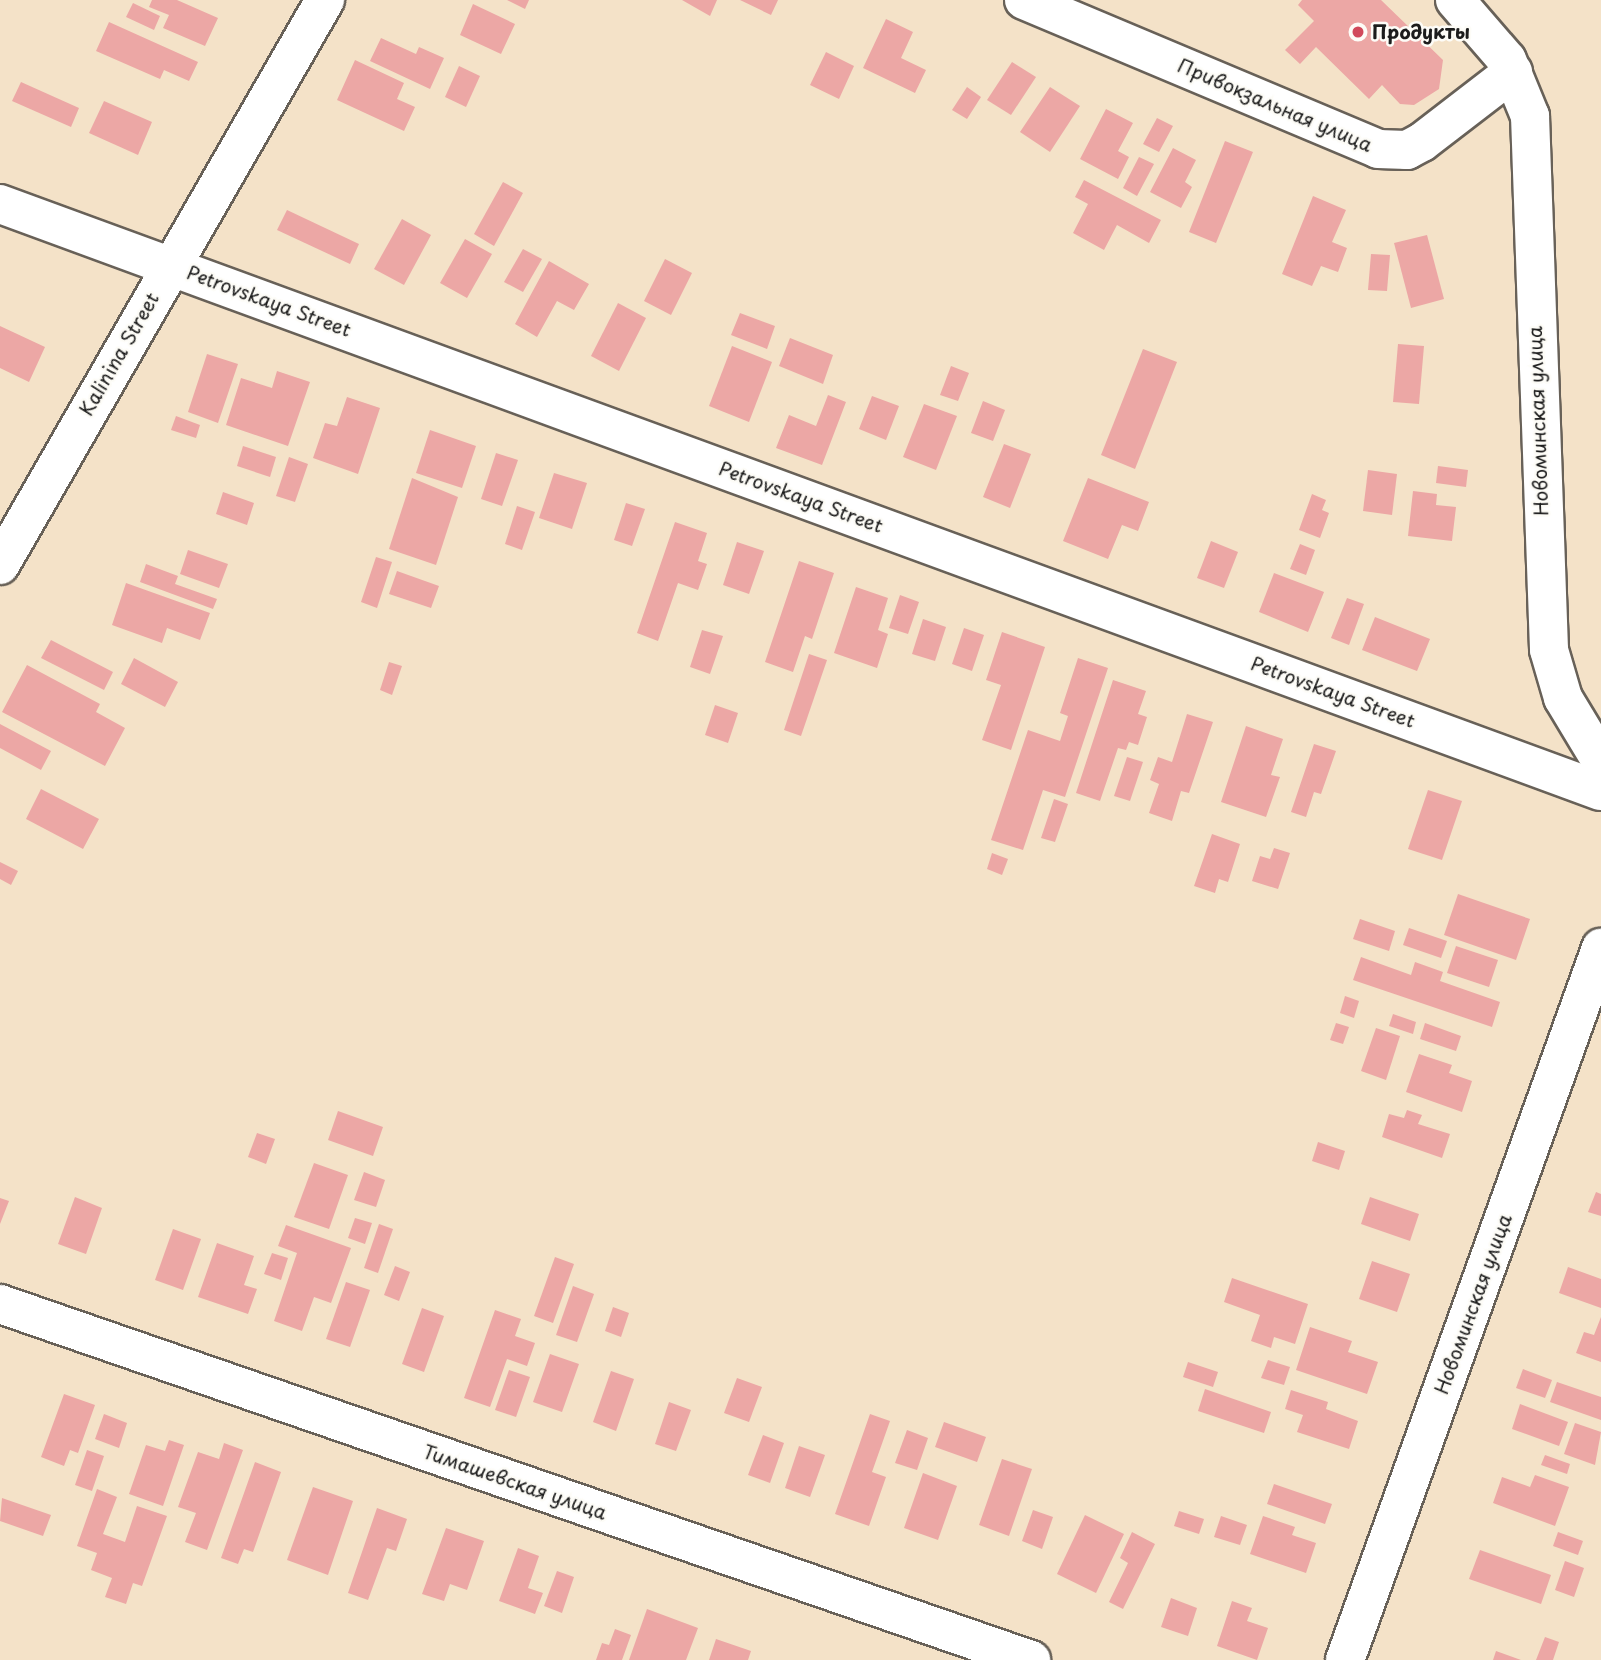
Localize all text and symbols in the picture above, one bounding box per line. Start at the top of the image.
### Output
place label: Продукты [1372,21,1470,43]
marker: Продукты [1350,24,1366,40]
street label: Привокзальная улица [1174,53,1376,157]
street label: Petrovskaya Street [183,261,355,341]
street label: Kalinina Street [74,288,164,420]
street label: Новоминская улица [1523,325,1553,517]
street label: Petrovskaya Street [715,457,887,537]
street label: Petrovskaya Street [1247,652,1419,732]
street label: Новоминская улица [1430,1211,1516,1397]
street label: Тимашевская улица [420,1440,610,1524]

